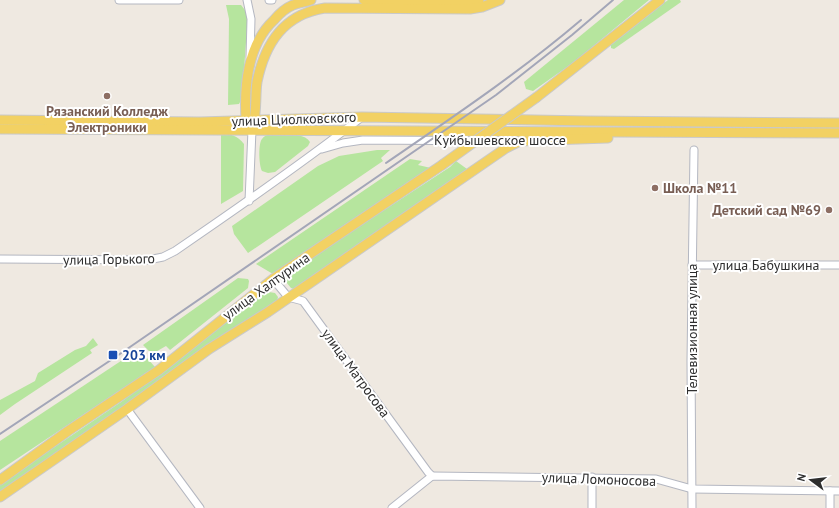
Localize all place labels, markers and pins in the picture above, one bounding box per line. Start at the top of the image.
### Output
marker: Рязанский Колледж Электроники [102,91,112,101]
place label: Рязанский Колледж Электроники [46,102,168,136]
place label: Школа №11 [663,179,737,197]
marker: Школа №11 [650,183,660,193]
place label: Детский сад №69 [712,201,821,219]
marker: Детский сад №69 [824,205,834,215]
place label: 203 км [122,346,166,364]
marker: 203 км [107,349,119,361]

